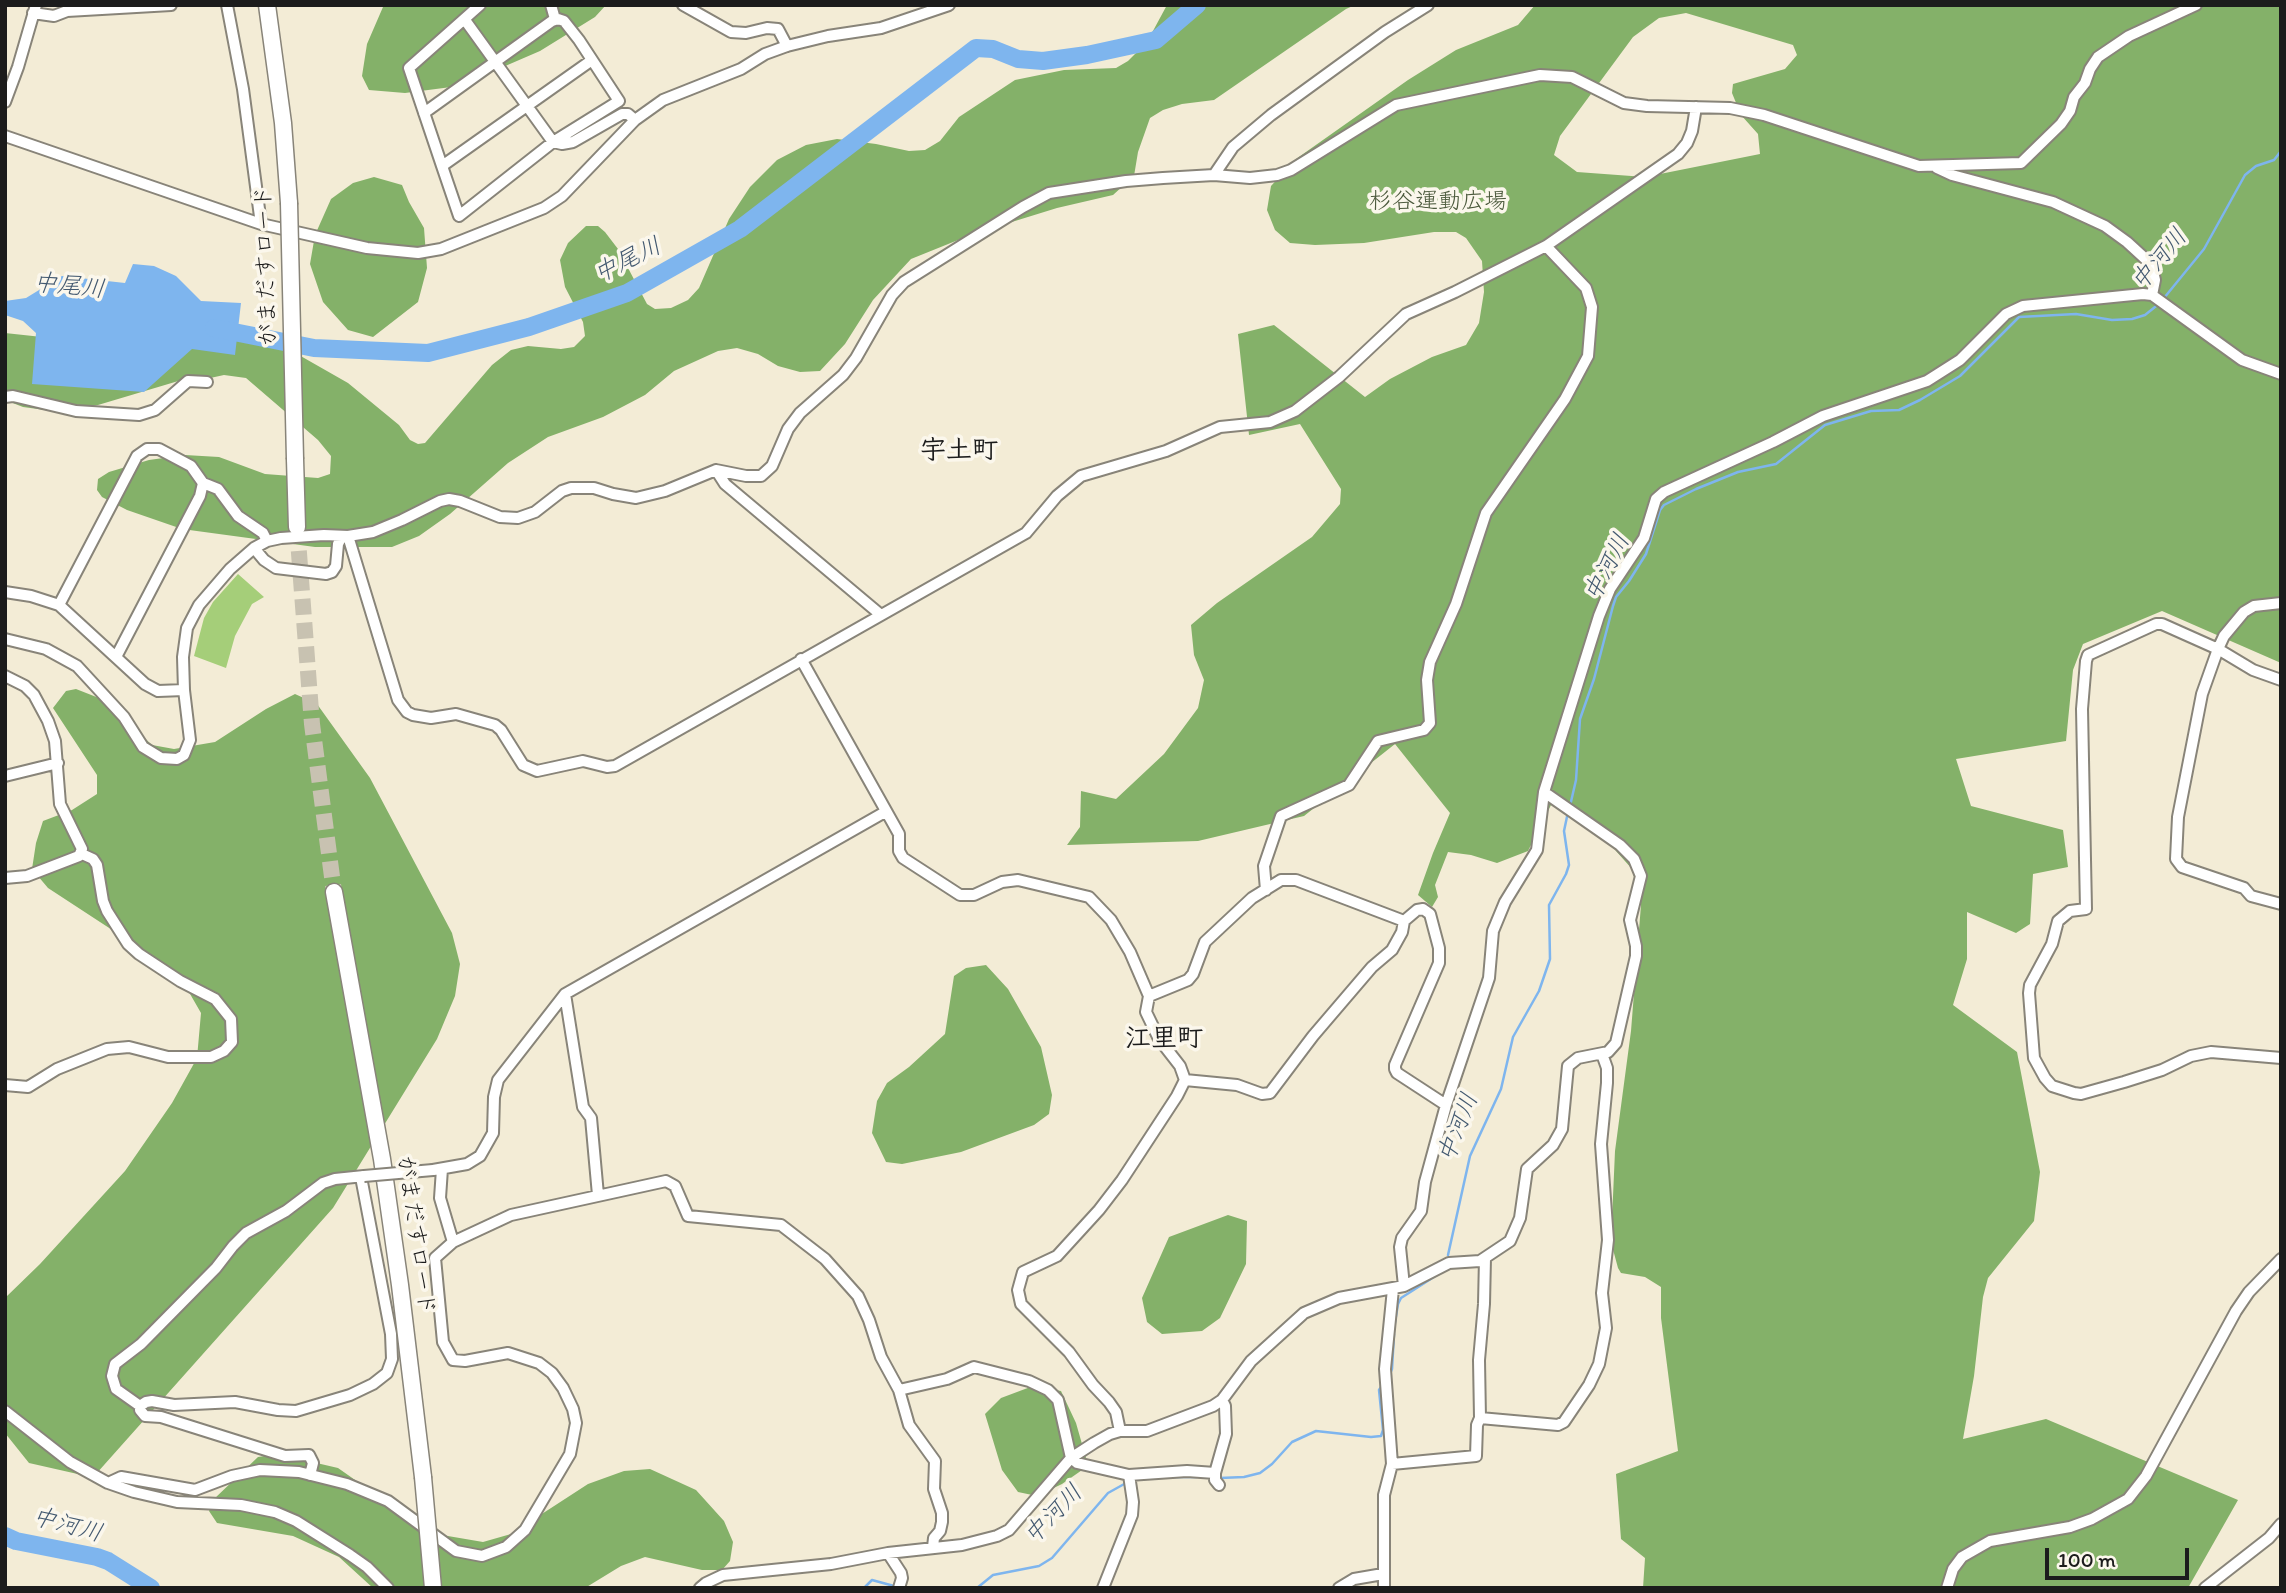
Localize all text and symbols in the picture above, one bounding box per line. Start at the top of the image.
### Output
street label: がまだすロード [250,185,284,347]
park label: 杉谷運動広場 [1369,188,1507,216]
water label: 中河川 [2126,223,2194,297]
water label: 中尾川 [589,232,667,290]
water label: 中尾川 [32,269,106,305]
district label: 宇土町 [920,435,998,467]
water label: 中河川 [1579,529,1637,607]
district label: 江里町 [1125,1023,1203,1055]
water label: 中河川 [1433,1089,1485,1167]
street label: がまだすロード [390,1153,440,1317]
water label: 中河川 [1019,1479,1089,1551]
water label: 中河川 [28,1503,106,1549]
scale bar [2048,1534,2192,1578]
text: 100 m [2058,1547,2116,1572]

